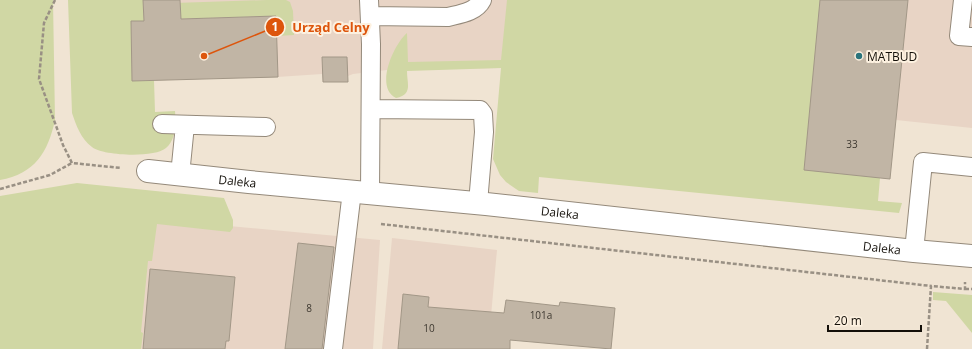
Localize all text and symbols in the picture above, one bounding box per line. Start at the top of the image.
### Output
callout: Urząd Celny [265,15,378,40]
text: 1 [272,18,278,35]
text: Urząd Celny [292,18,370,36]
place label: MATBUD [867,48,917,65]
marker: MATBUD [854,51,864,61]
house number: 33 [846,137,858,151]
street label: Daleka [218,170,257,191]
street label: Daleka [540,202,580,223]
street label: Daleka [862,237,902,258]
house number: 8 [306,301,312,315]
scale bar [828,307,921,333]
house number: 101a [530,308,552,322]
text: 20 m [834,312,862,329]
house number: 10 [423,321,435,335]

